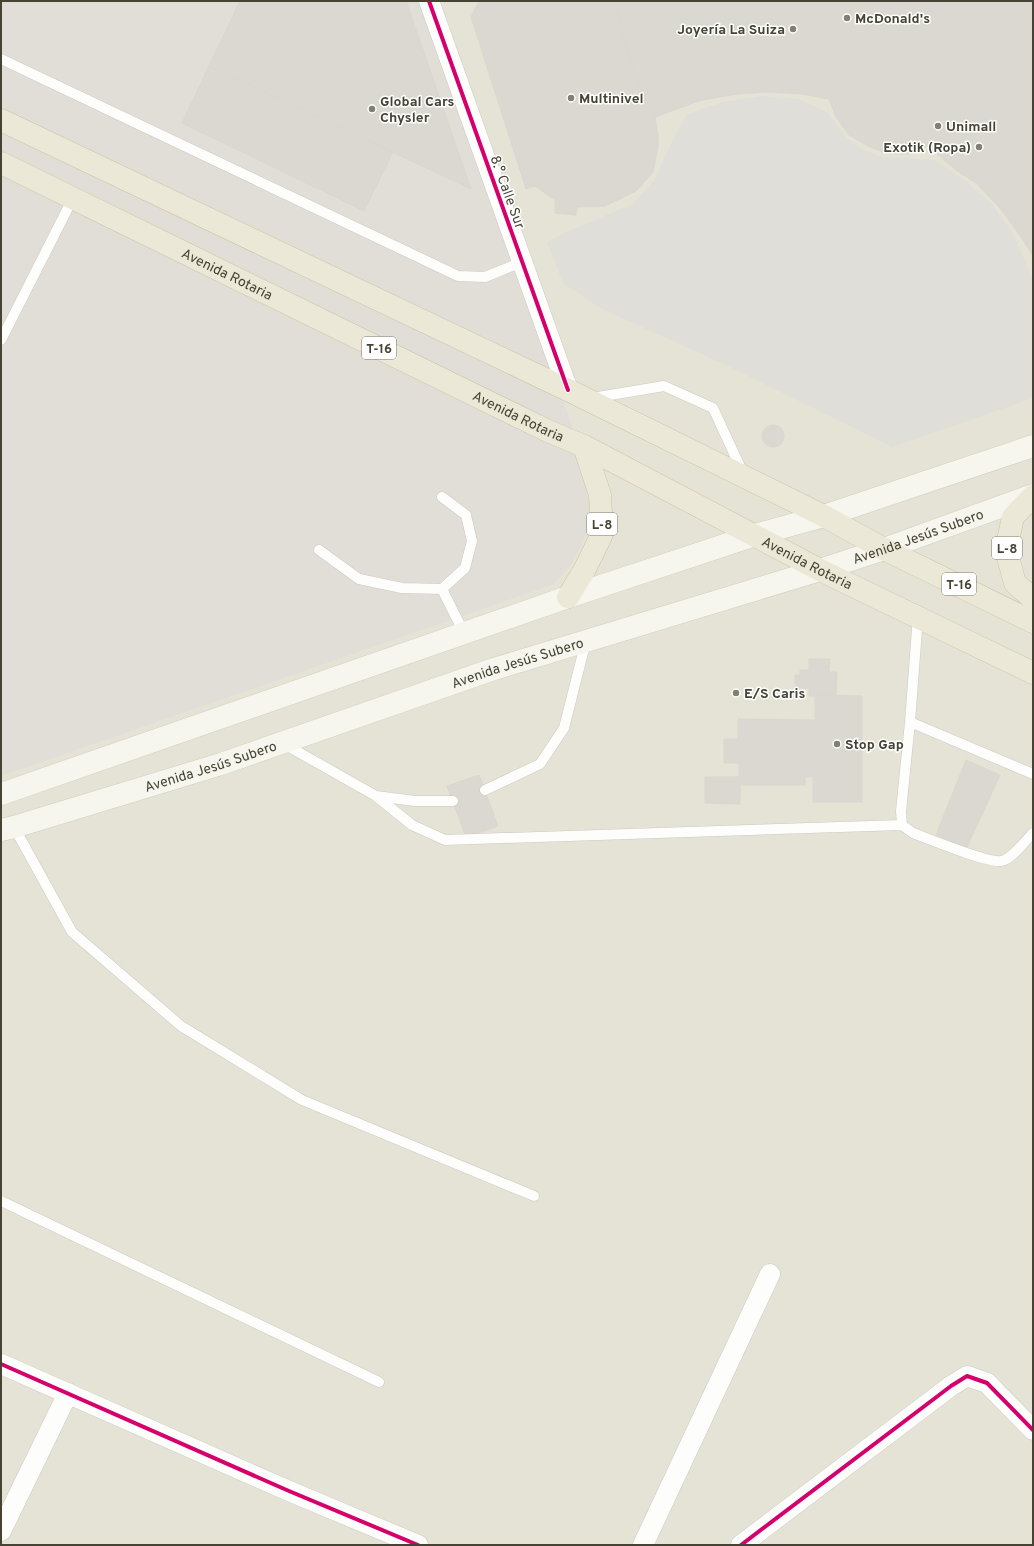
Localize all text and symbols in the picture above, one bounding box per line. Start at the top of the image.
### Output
place label: McDonald's [855,11,930,28]
marker: McDonald's [842,13,852,23]
place label: Joyería La Suiza [677,22,785,39]
marker: Joyería La Suiza [788,24,798,34]
place label: Multinivel [579,91,644,108]
marker: Multinivel [566,93,576,103]
place label: Global Cars Chysler [380,94,455,127]
marker: Global Cars Chysler [367,104,377,114]
place label: Unimall [946,119,996,136]
marker: Unimall [933,121,943,131]
place label: Exotik (Ropa) [883,140,971,157]
marker: Exotik (Ropa) [974,142,984,152]
street label: 8.° Calle Sur [485,153,528,232]
street label: Avenida Rotaria [178,246,275,305]
road number: T-16 [362,337,396,359]
street label: Avenida Rotaria [469,388,566,447]
street label: Avenida Jesús Subero [851,507,986,569]
road number: L-8 [587,513,617,535]
street label: Avenida Rotaria [758,534,854,594]
road number: L-8 [992,537,1022,559]
road number: T-16 [942,573,976,595]
street label: Avenida Jesús Subero [449,635,586,693]
place label: E/S Caris [744,686,806,703]
marker: E/S Caris [731,688,741,698]
place label: Stop Gap [845,737,904,754]
street label: Avenida Jesús Subero [143,738,279,797]
marker: Stop Gap [832,739,842,749]

